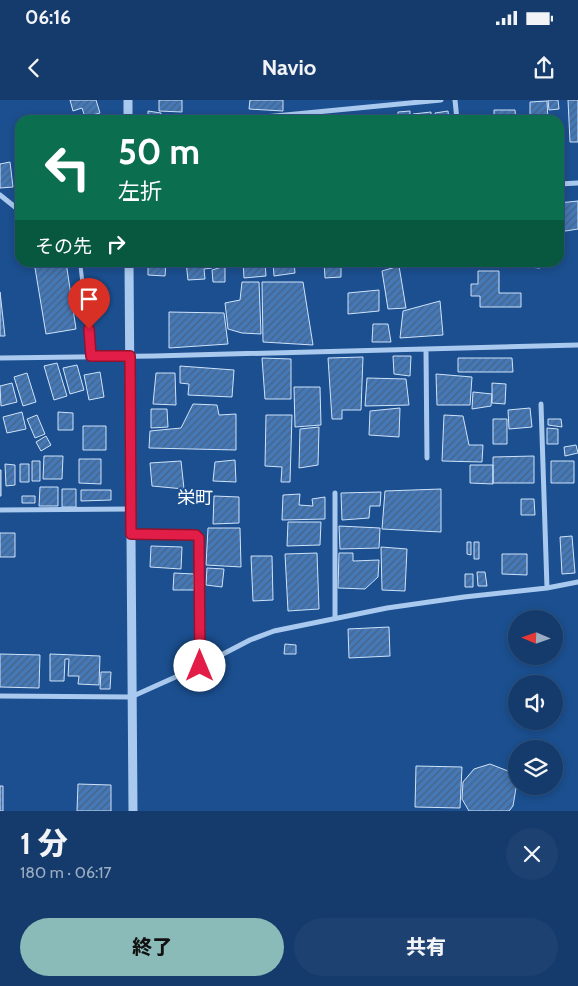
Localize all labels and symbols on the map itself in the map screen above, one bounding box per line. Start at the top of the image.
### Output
pin [68,278,110,329]
district label: 栄町 [177,487,213,509]
north arrow [508,610,562,665]
position arrow [173,639,225,691]

